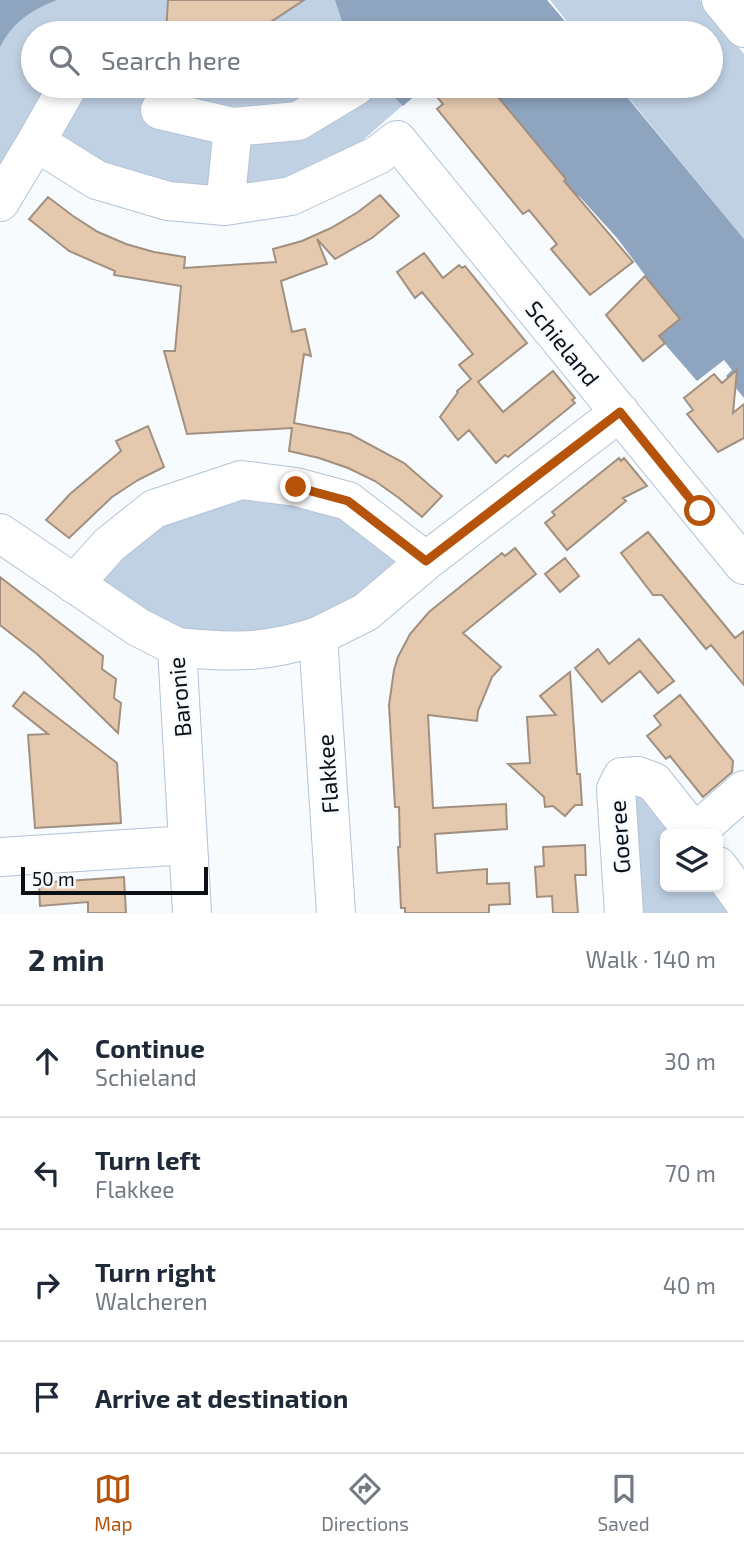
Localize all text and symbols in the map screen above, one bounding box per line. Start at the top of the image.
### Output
search box [21,21,723,98]
icon: search [45,41,83,79]
text: Search here [101,44,241,75]
street label: Schieland [520,295,606,391]
route end [280,471,311,502]
route start [684,495,715,526]
street label: Baronie [162,656,196,738]
street label: Flakkee [310,733,344,815]
street label: Goeree [602,799,636,875]
map controls [660,829,723,892]
button: layers [660,829,723,892]
scale bar [21,864,208,896]
text: 50 m [32,867,75,890]
text: 2 min [28,941,105,977]
text: Walk · 140 m [585,945,716,973]
text: Continue [95,1032,205,1063]
icon: ahead [28,1042,66,1080]
text: 30 m [664,1047,716,1075]
text: Schieland [95,1063,197,1091]
text: Turn left [95,1144,201,1175]
icon: left [28,1154,66,1192]
text: 70 m [665,1159,716,1187]
text: Flakkee [95,1175,175,1203]
text: Turn right [95,1256,216,1287]
icon: right [28,1266,66,1304]
text: 40 m [663,1271,716,1299]
text: Walcheren [95,1287,208,1315]
icon: arrive [28,1378,66,1416]
text: Arrive at destination [95,1382,348,1413]
tab: Map [94,1470,132,1535]
tab: Directions [321,1470,409,1535]
tab: Saved [597,1470,650,1535]

